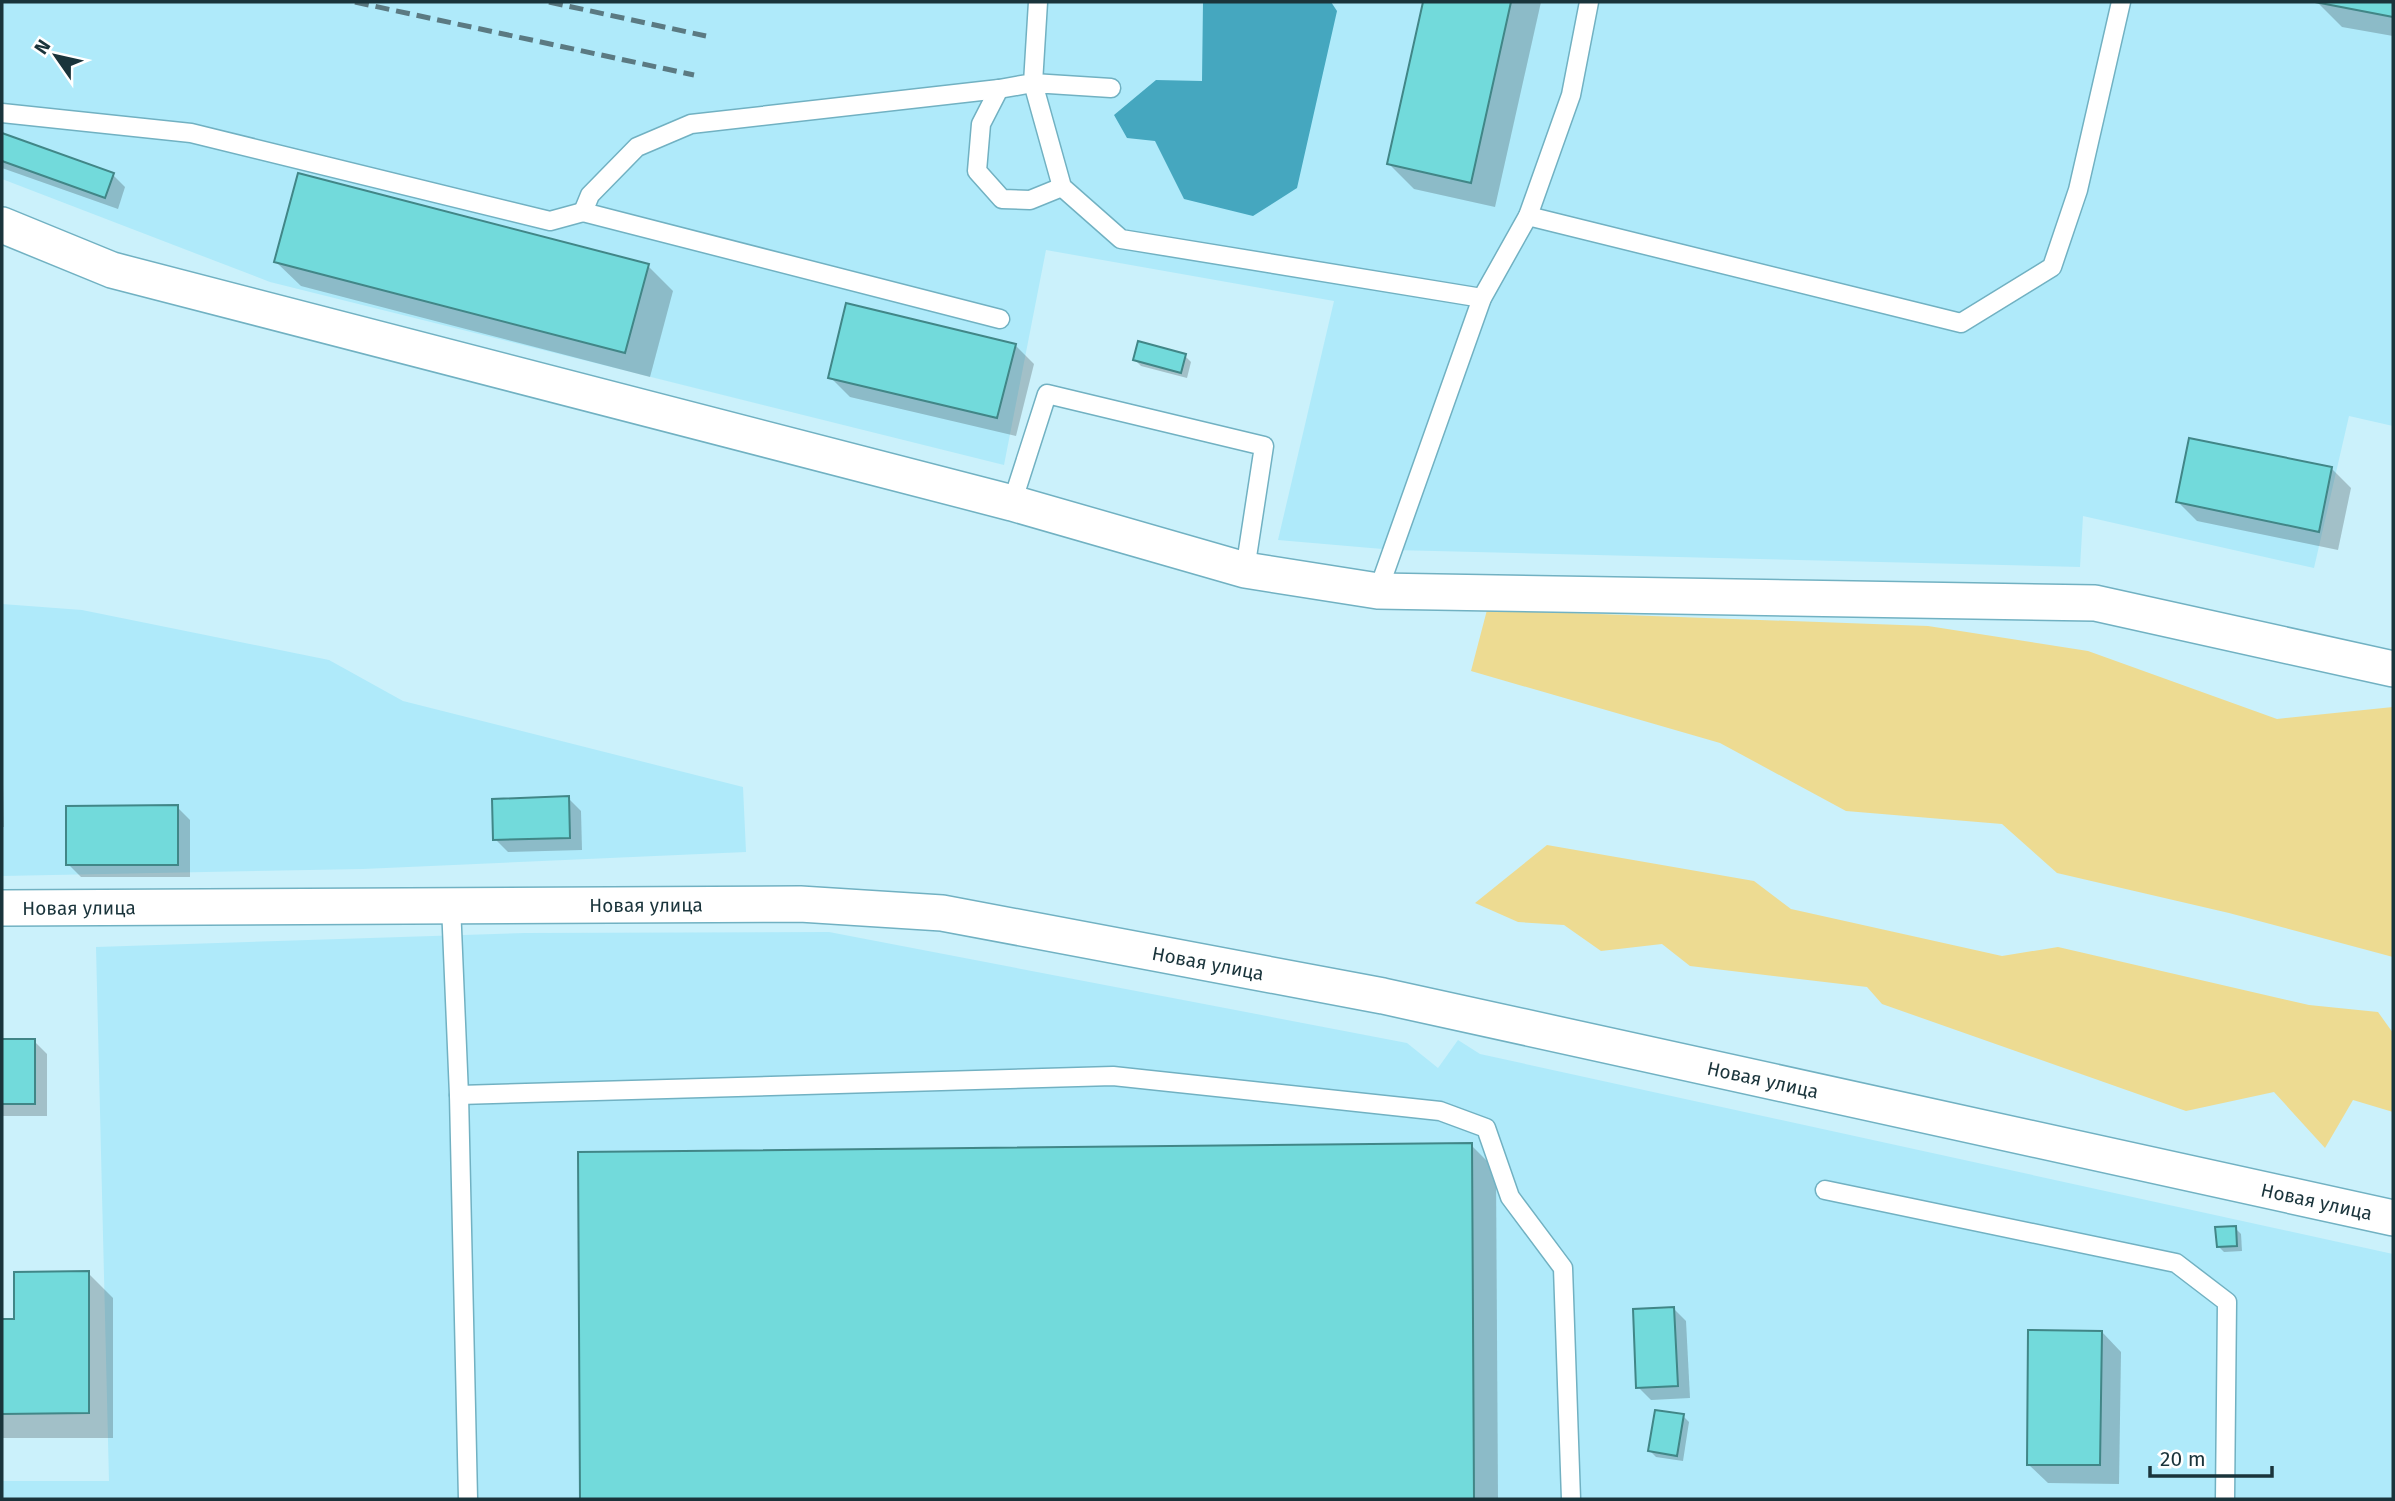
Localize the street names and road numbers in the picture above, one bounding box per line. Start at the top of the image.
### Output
street label: Новая улица [589,893,703,917]
street label: Новая улица [22,896,136,919]
street label: Новая улица [1150,941,1266,985]
street label: Новая улица [1705,1056,1821,1103]
street label: Новая улица [2259,1178,2375,1225]

